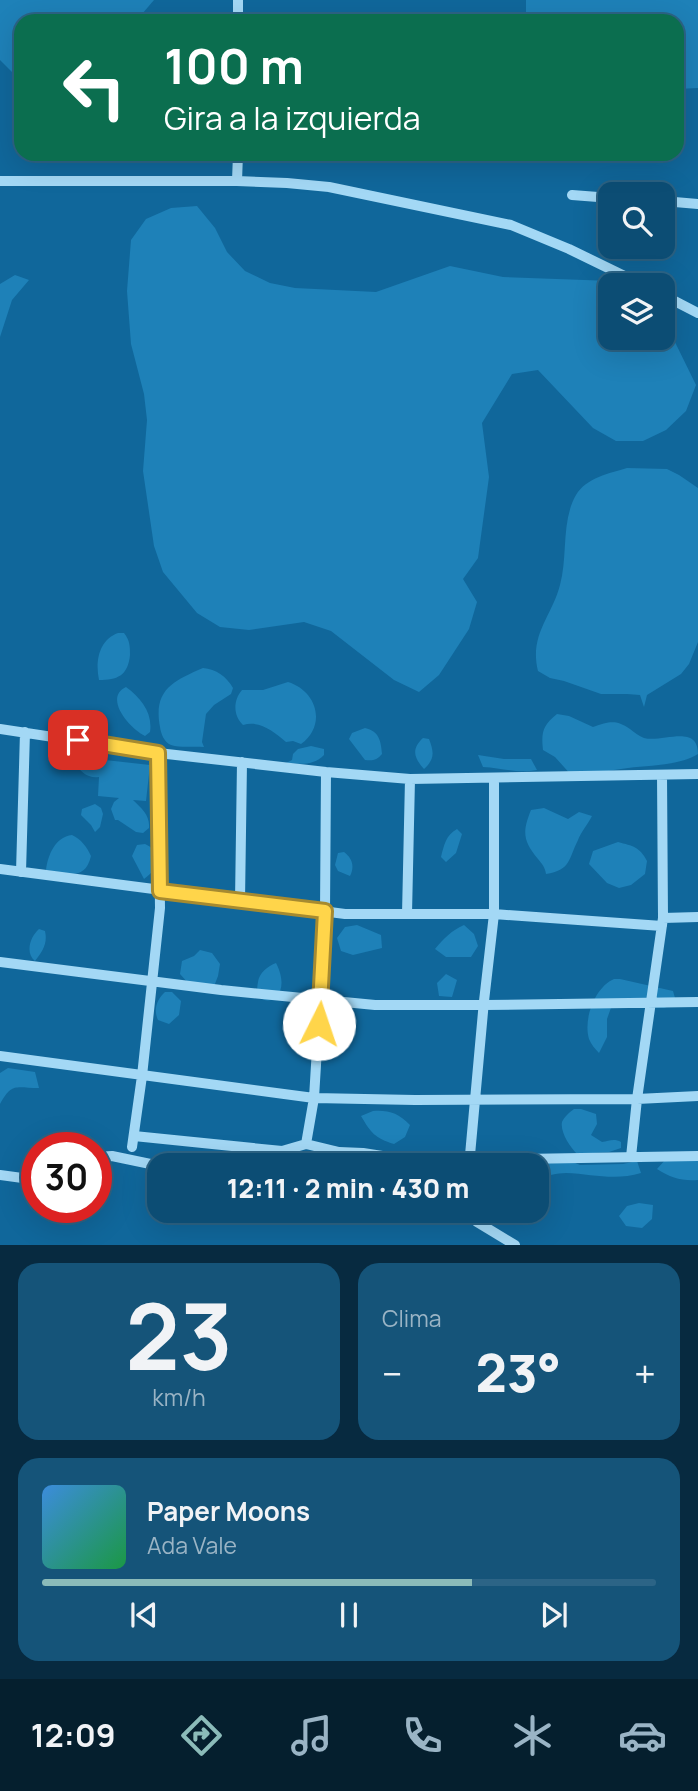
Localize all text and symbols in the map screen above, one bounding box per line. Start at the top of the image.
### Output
text: 100 m [164,32,304,99]
icon: left [49,42,140,133]
text: Gira a la izquierda [164,96,420,140]
map controls [598,182,675,350]
button: search [598,182,675,259]
button: layers [598,273,675,350]
pin [48,710,108,770]
icon: arrive [59,721,97,759]
position arrow [282,987,356,1061]
speed limit sign: 30 [21,1132,112,1223]
text: 12:11 · 2 min · 430 m [227,1170,469,1206]
text: 23 [125,1273,233,1397]
text: Clima [382,1302,441,1334]
text: 23° [476,1337,561,1408]
text: − [382,1347,403,1399]
text: + [634,1347,656,1399]
text: km/h [152,1381,206,1413]
text: Paper Moons [147,1493,310,1529]
text: Ada Vale [147,1529,237,1561]
icon: previous [125,1596,163,1634]
icon: pause [330,1596,368,1634]
icon: next [535,1596,573,1634]
icon: directions [177,1711,226,1760]
icon: music [287,1711,336,1760]
icon: phone [398,1711,447,1760]
icon: climate [508,1711,557,1760]
icon: car [618,1711,667,1760]
text: 12:09 [31,1713,116,1757]

